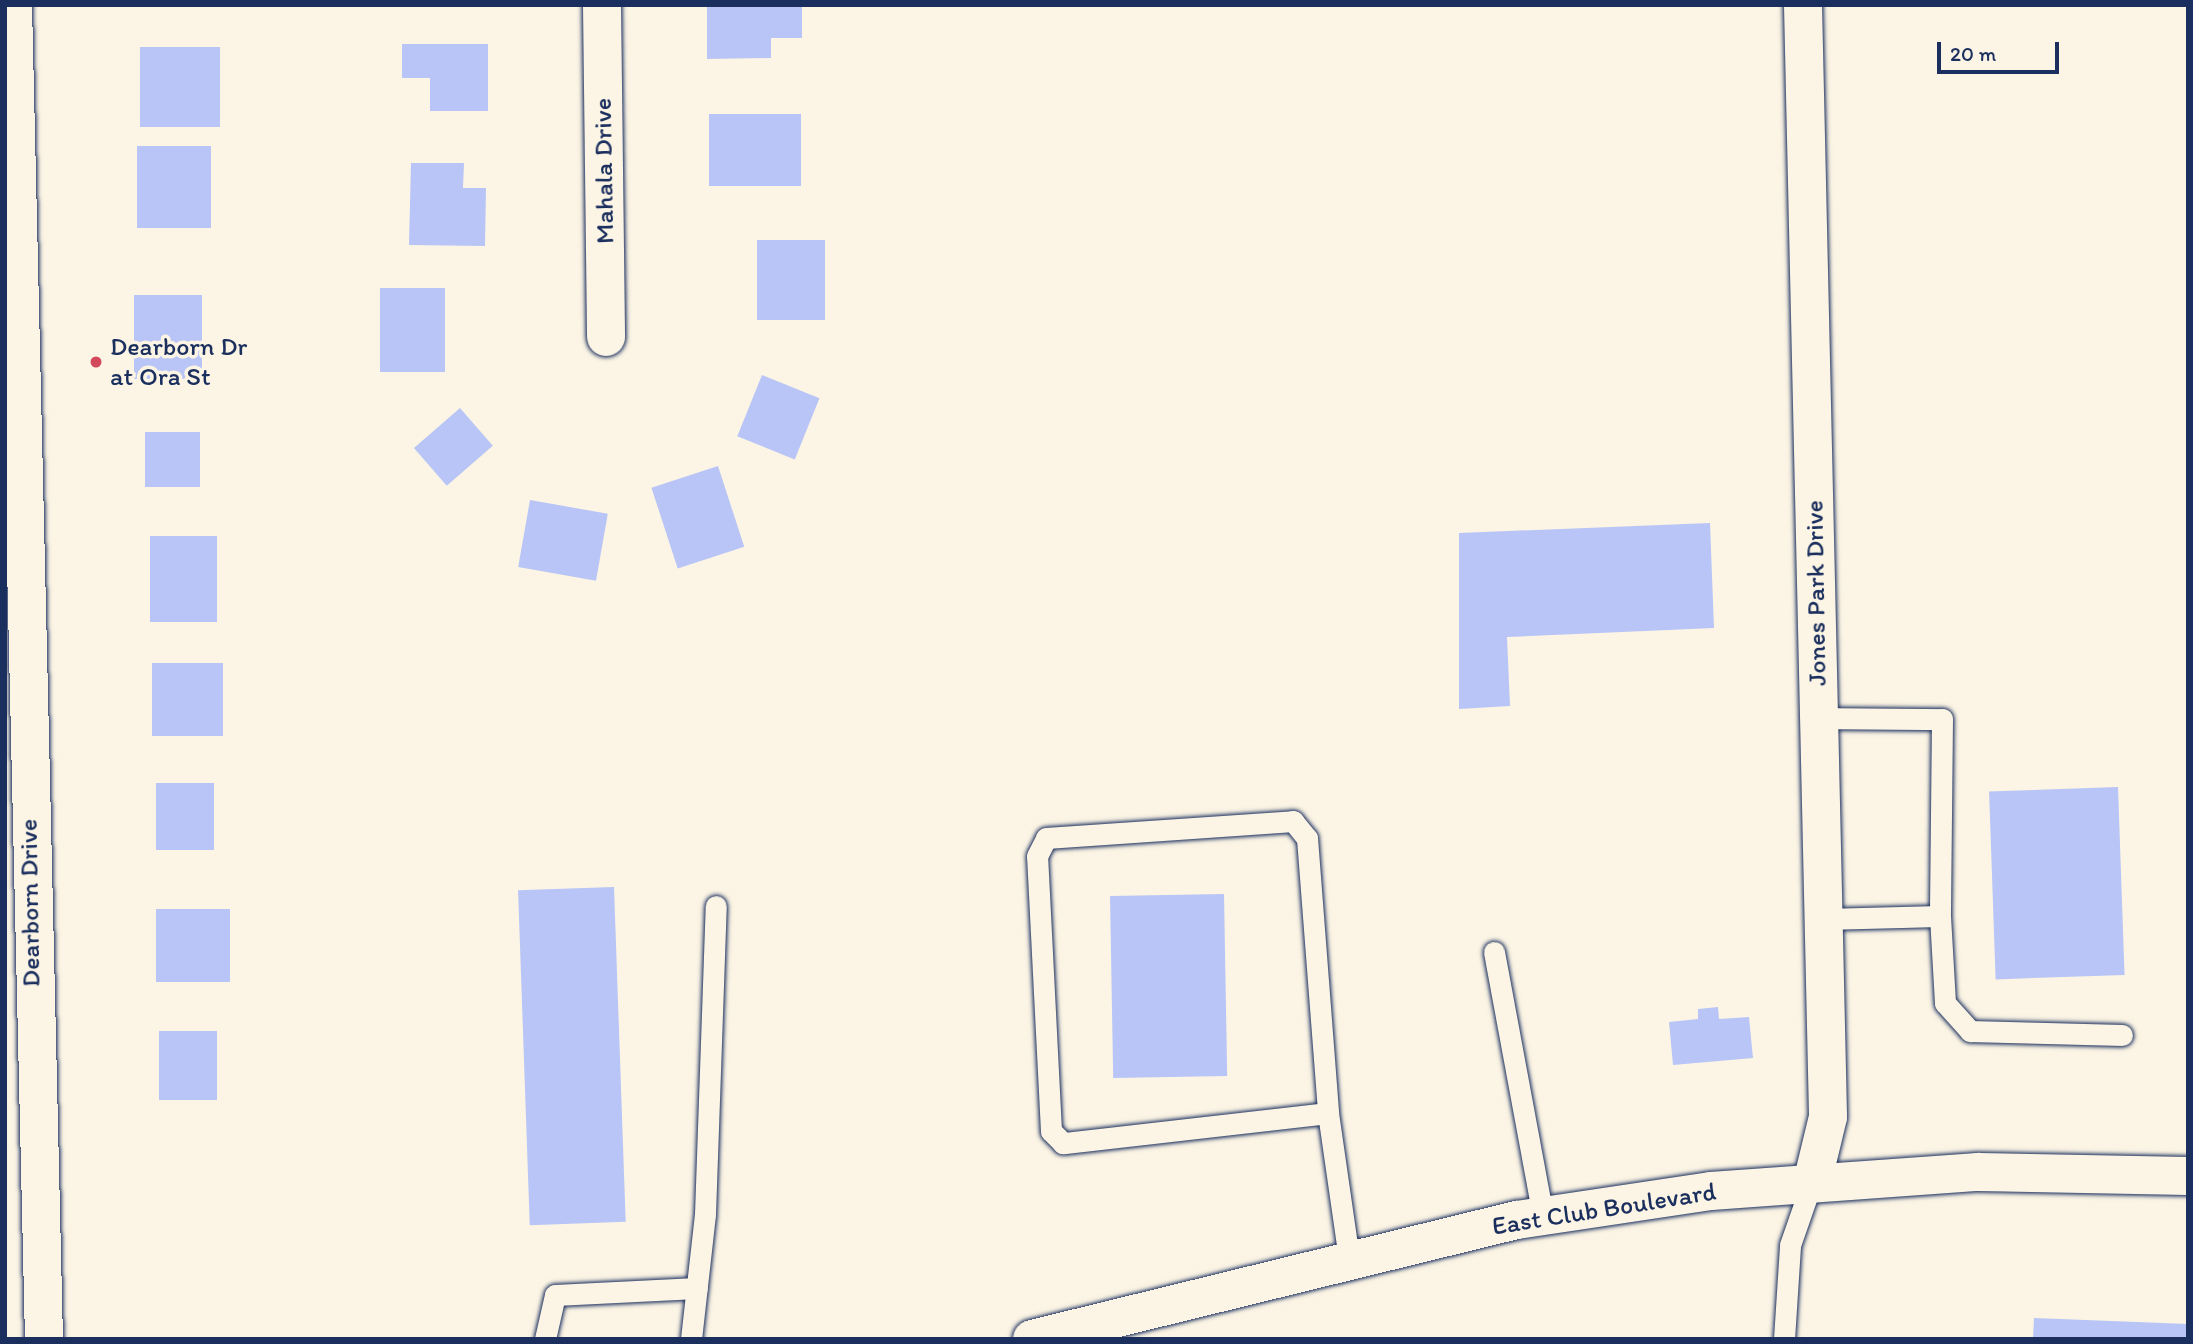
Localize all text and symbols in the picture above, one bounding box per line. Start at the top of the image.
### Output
scale bar [1941,28,2064,72]
text: 20 m [1950,41,1996,66]
street label: Mahala Drive [587,98,621,244]
place label: Dearborn Dr at Ora St [110,331,248,392]
marker: Dearborn Dr at Ora St [88,354,104,370]
street label: Jones Park Drive [1799,500,1833,686]
street label: Dearborn Drive [13,818,47,988]
street label: East Club Boulevard [1489,1176,1719,1242]

